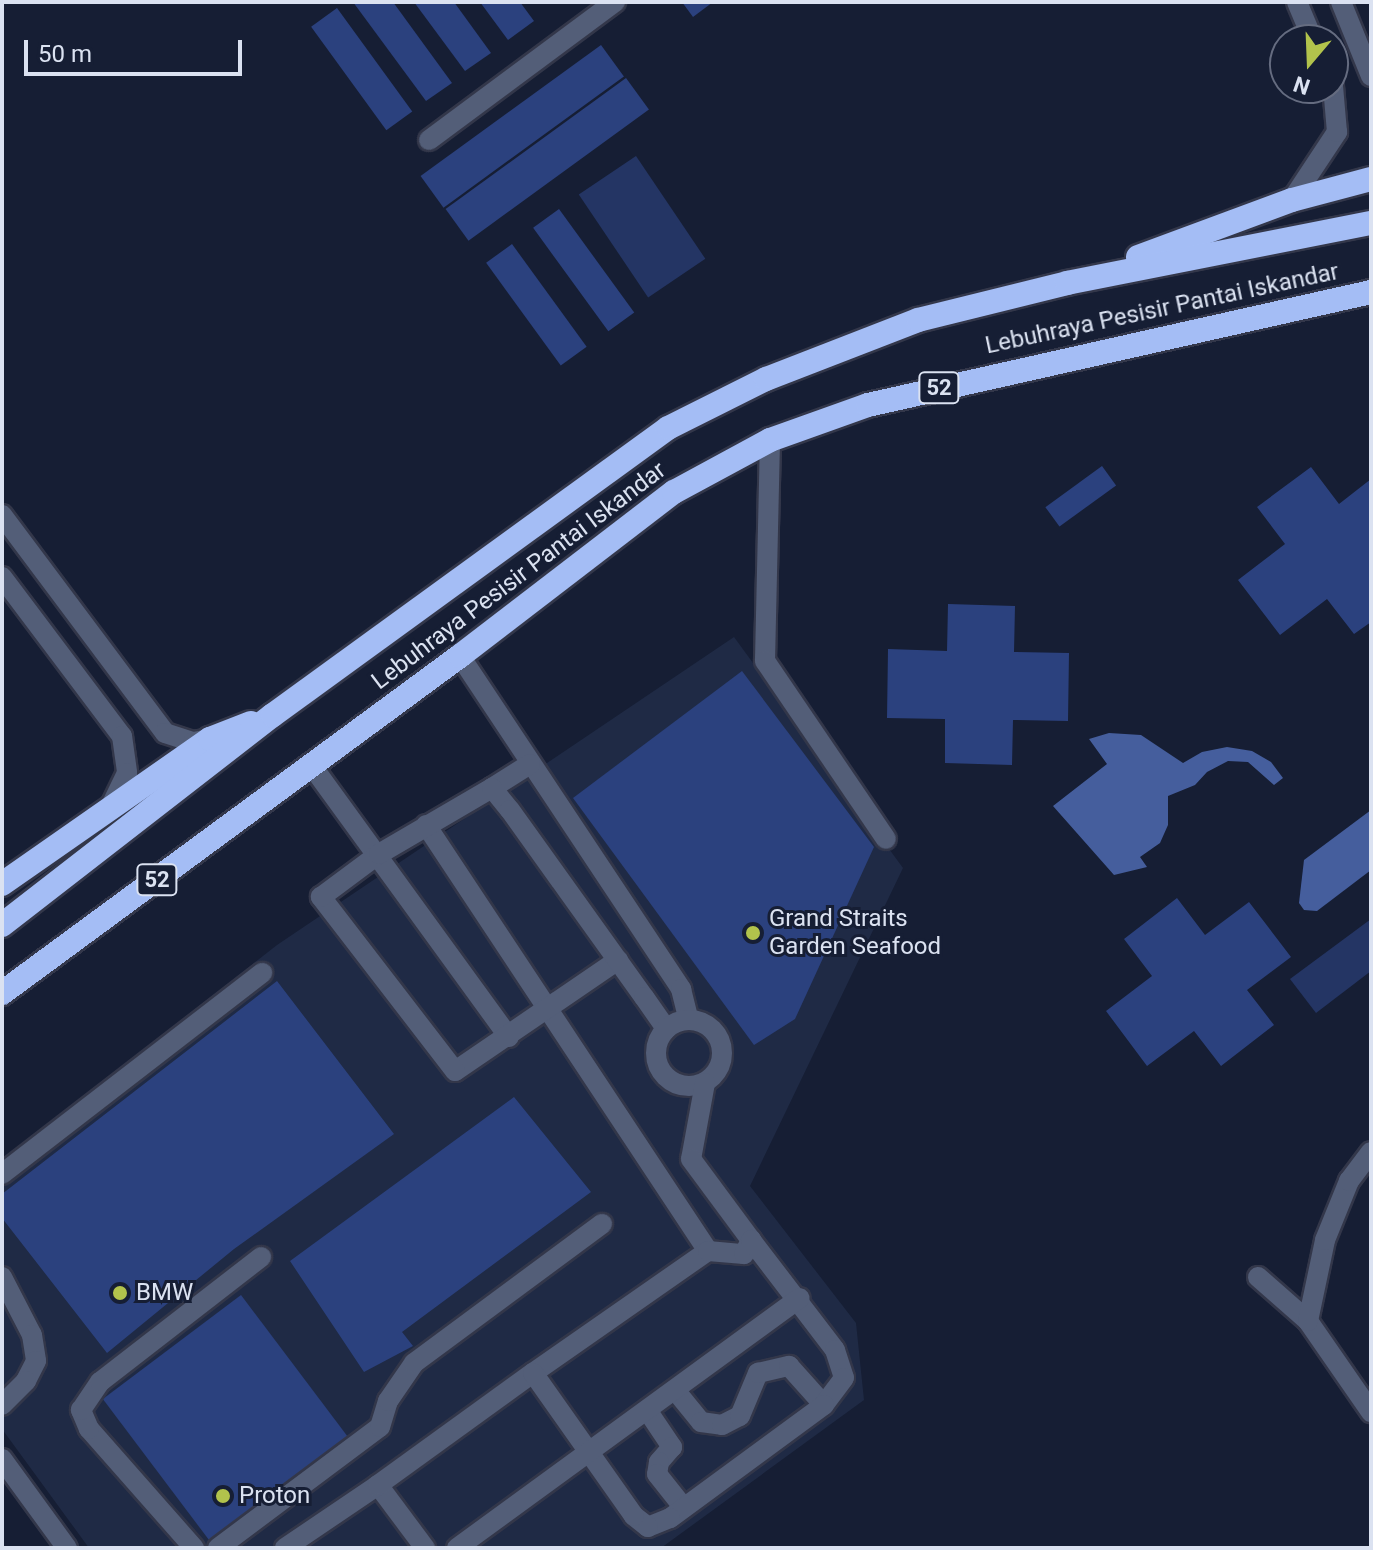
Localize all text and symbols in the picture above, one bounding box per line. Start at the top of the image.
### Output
scale bar [28,24,246,74]
north arrow [1269,24,1349,104]
text: 50 m [38,40,92,68]
text: N [1290,71,1313,100]
street label: Lebuhraya Pesisir Pantai Iskandar [983,257,1341,361]
road number: 52 [917,370,961,406]
street label: Lebuhraya Pesisir Pantai Iskandar [366,456,672,696]
road number: 52 [135,862,179,898]
place label: Grand Straits Garden Seafood [769,905,941,961]
marker: Grand Straits Garden Seafood [744,924,762,942]
place label: BMW [136,1279,193,1307]
marker: BMW [111,1284,129,1302]
place label: Proton [239,1482,310,1510]
marker: Proton [214,1487,232,1505]

